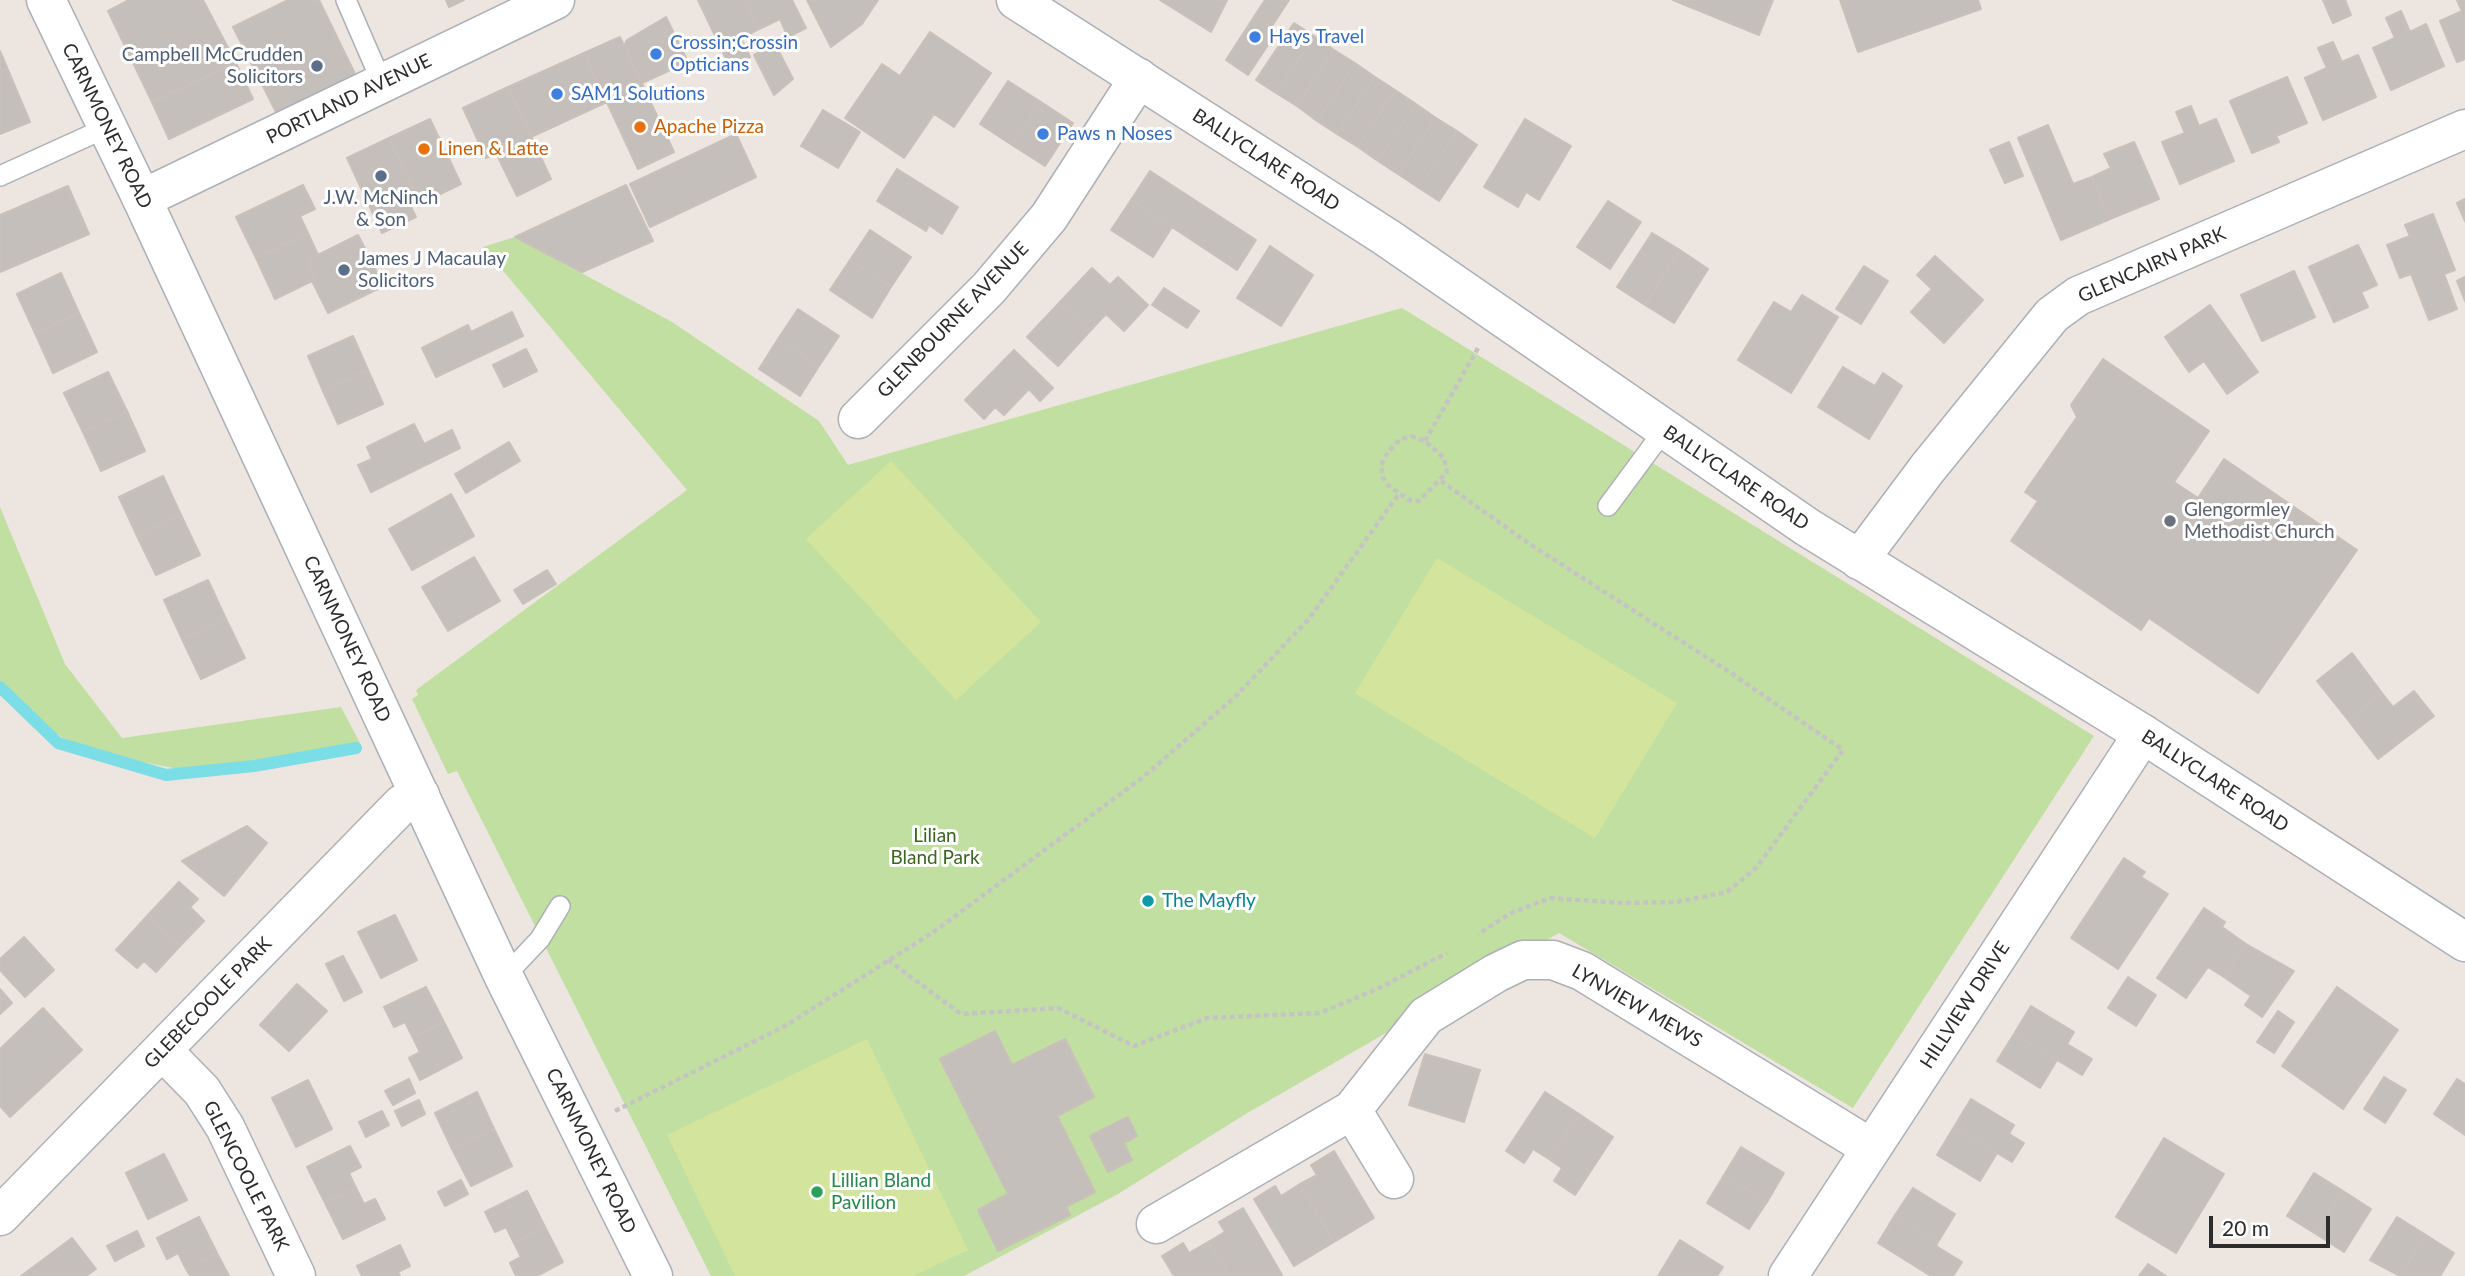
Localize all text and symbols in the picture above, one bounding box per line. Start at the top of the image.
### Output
place label: Hays Travel [1269,26,1364,48]
marker: Hays Travel [1247,29,1263,45]
place label: Crossin;Crossin Opticians [670,32,798,76]
street label: CARNMONEY ROAD [57,40,157,212]
place label: Campbell McCrudden Solicitors [122,44,303,88]
marker: Crossin;Crossin Opticians [648,46,664,62]
street label: PORTLAND AVENUE [263,49,435,149]
marker: Campbell McCrudden Solicitors [309,58,325,74]
place label: SAM1 Solutions [571,83,705,105]
marker: SAM1 Solutions [549,86,565,102]
street label: BALLYCLARE ROAD [1188,104,1344,216]
place label: Apache Pizza [654,116,764,138]
marker: Apache Pizza [632,119,648,135]
place label: Paws n Noses [1057,123,1172,145]
marker: Paws n Noses [1035,126,1051,142]
place label: Linen & Latte [438,138,549,160]
marker: Linen & Latte [416,141,432,157]
marker: J.W. McNinch & Son [373,168,389,184]
place label: J.W. McNinch & Son [324,187,438,231]
street label: GLENCAIRN PARK [2075,222,2229,308]
street label: GLENBOURNE AVENUE [873,237,1033,403]
place label: James J Macaulay Solicitors [358,248,506,292]
marker: James J Macaulay Solicitors [336,262,352,278]
street label: BALLYCLARE ROAD [1659,421,1813,535]
place label: Glengormley Methodist Church [2184,499,2335,543]
marker: Glengormley Methodist Church [2162,513,2178,529]
street label: CARNMONEY ROAD [298,552,396,726]
street label: BALLYCLARE ROAD [2137,725,2293,837]
park label: Lilian Bland Park [890,825,980,869]
place label: The Mayfly [1162,890,1256,912]
marker: The Mayfly [1140,893,1156,909]
street label: GLEBECOOLE PARK [139,933,277,1073]
street label: HILLVIEW DRIVE [1915,937,2015,1073]
street label: LYNVIEW MEWS [1568,960,1706,1052]
street label: CARNMONEY ROAD [541,1065,641,1237]
street label: GLENCOOLE PARK [198,1097,294,1255]
place label: Lillian Bland Pavilion [831,1170,931,1214]
marker: Lillian Bland Pavilion [809,1184,825,1200]
scale bar [2213,1202,2334,1246]
text: 20 m [2222,1215,2269,1240]

